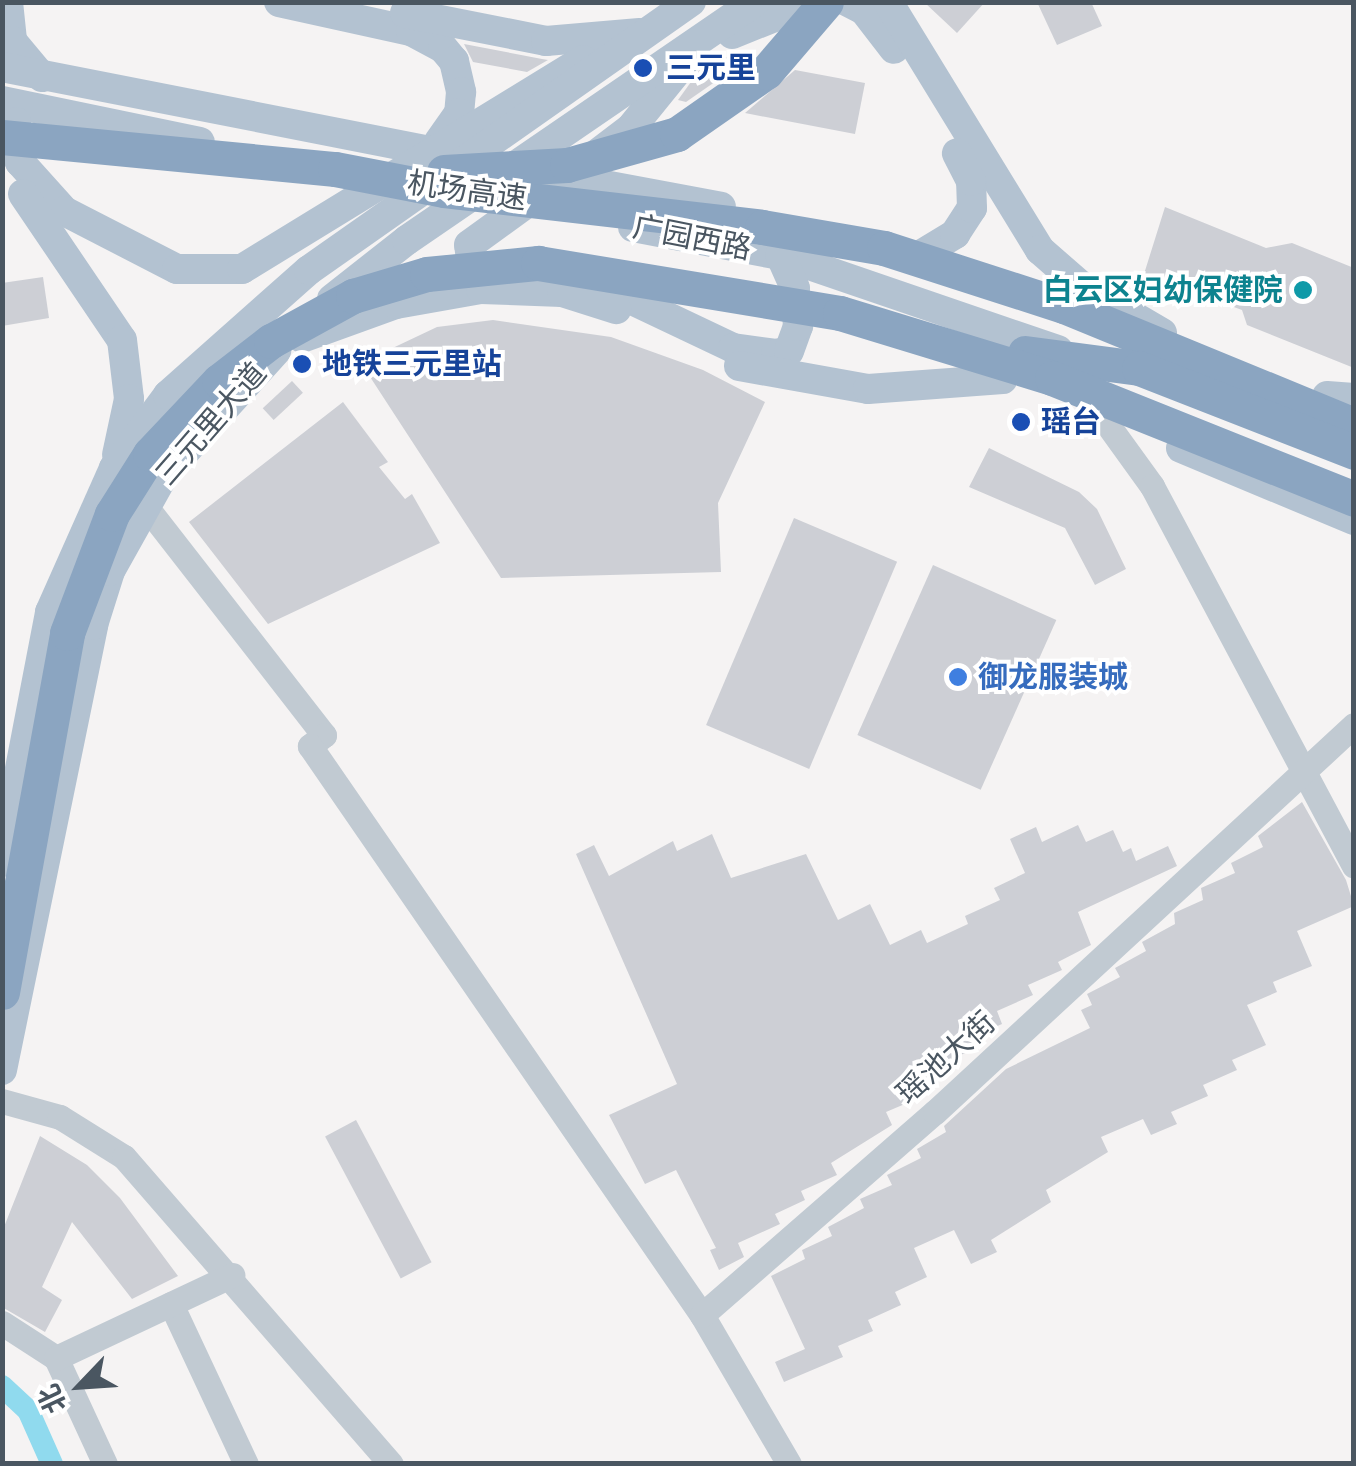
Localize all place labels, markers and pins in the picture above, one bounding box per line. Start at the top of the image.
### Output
place label: 三元里 [666,50,756,86]
marker: 三元里 [630,55,656,81]
place label: 白云区妇幼保健院 [1043,272,1283,308]
marker: 白云区妇幼保健院 [1292,279,1314,301]
place label: 地铁三元里站 [322,346,502,382]
marker: 地铁三元里站 [291,353,313,375]
place label: 瑶台 [1041,404,1101,440]
marker: 瑶台 [1010,411,1032,433]
place label: 御龙服装城 [978,659,1128,695]
marker: 御龙服装城 [947,666,969,688]

